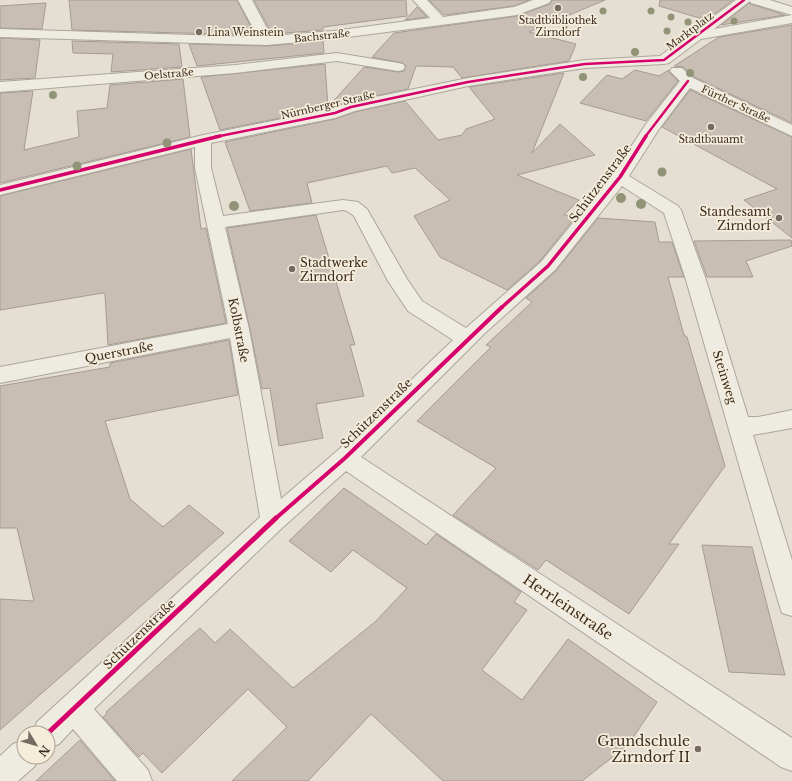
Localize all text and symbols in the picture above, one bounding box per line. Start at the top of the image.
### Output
marker: Stadtbibliothek Zirndorf [553,3,563,13]
street label: Marktplatz [664,9,717,53]
place label: Stadtbibliothek Zirndorf [519,14,598,39]
place label: Lina Weinstein [207,26,284,39]
marker: Lina Weinstein [194,27,204,37]
street label: Bachstraße [293,27,351,45]
street label: Oelstraße [144,65,195,83]
street label: Fürther Straße [699,82,773,126]
street label: Nürnberger Straße [280,88,377,122]
marker: Stadtbauamt [706,122,716,132]
place label: Stadtbauamt [678,133,744,146]
street label: Schützenstraße [566,141,634,225]
place label: Standesamt Zirndorf [699,204,773,233]
marker: Standesamt Zirndorf [774,213,784,223]
place label: Stadtwerke Zirndorf [300,255,368,284]
marker: Stadtwerke Zirndorf [287,264,297,274]
street label: Kolbstraße [225,296,253,364]
street label: Querstraße [83,338,155,366]
street label: Steinweg [710,348,740,406]
street label: Schützenstraße [337,375,415,451]
street label: Herrleinstraße [520,570,616,644]
street label: Schützenstraße [100,596,178,672]
north arrow [16,725,56,765]
place label: Grundschule Zirndorf II [597,732,690,766]
text: N [35,743,53,760]
marker: Grundschule Zirndorf II [693,744,703,754]

